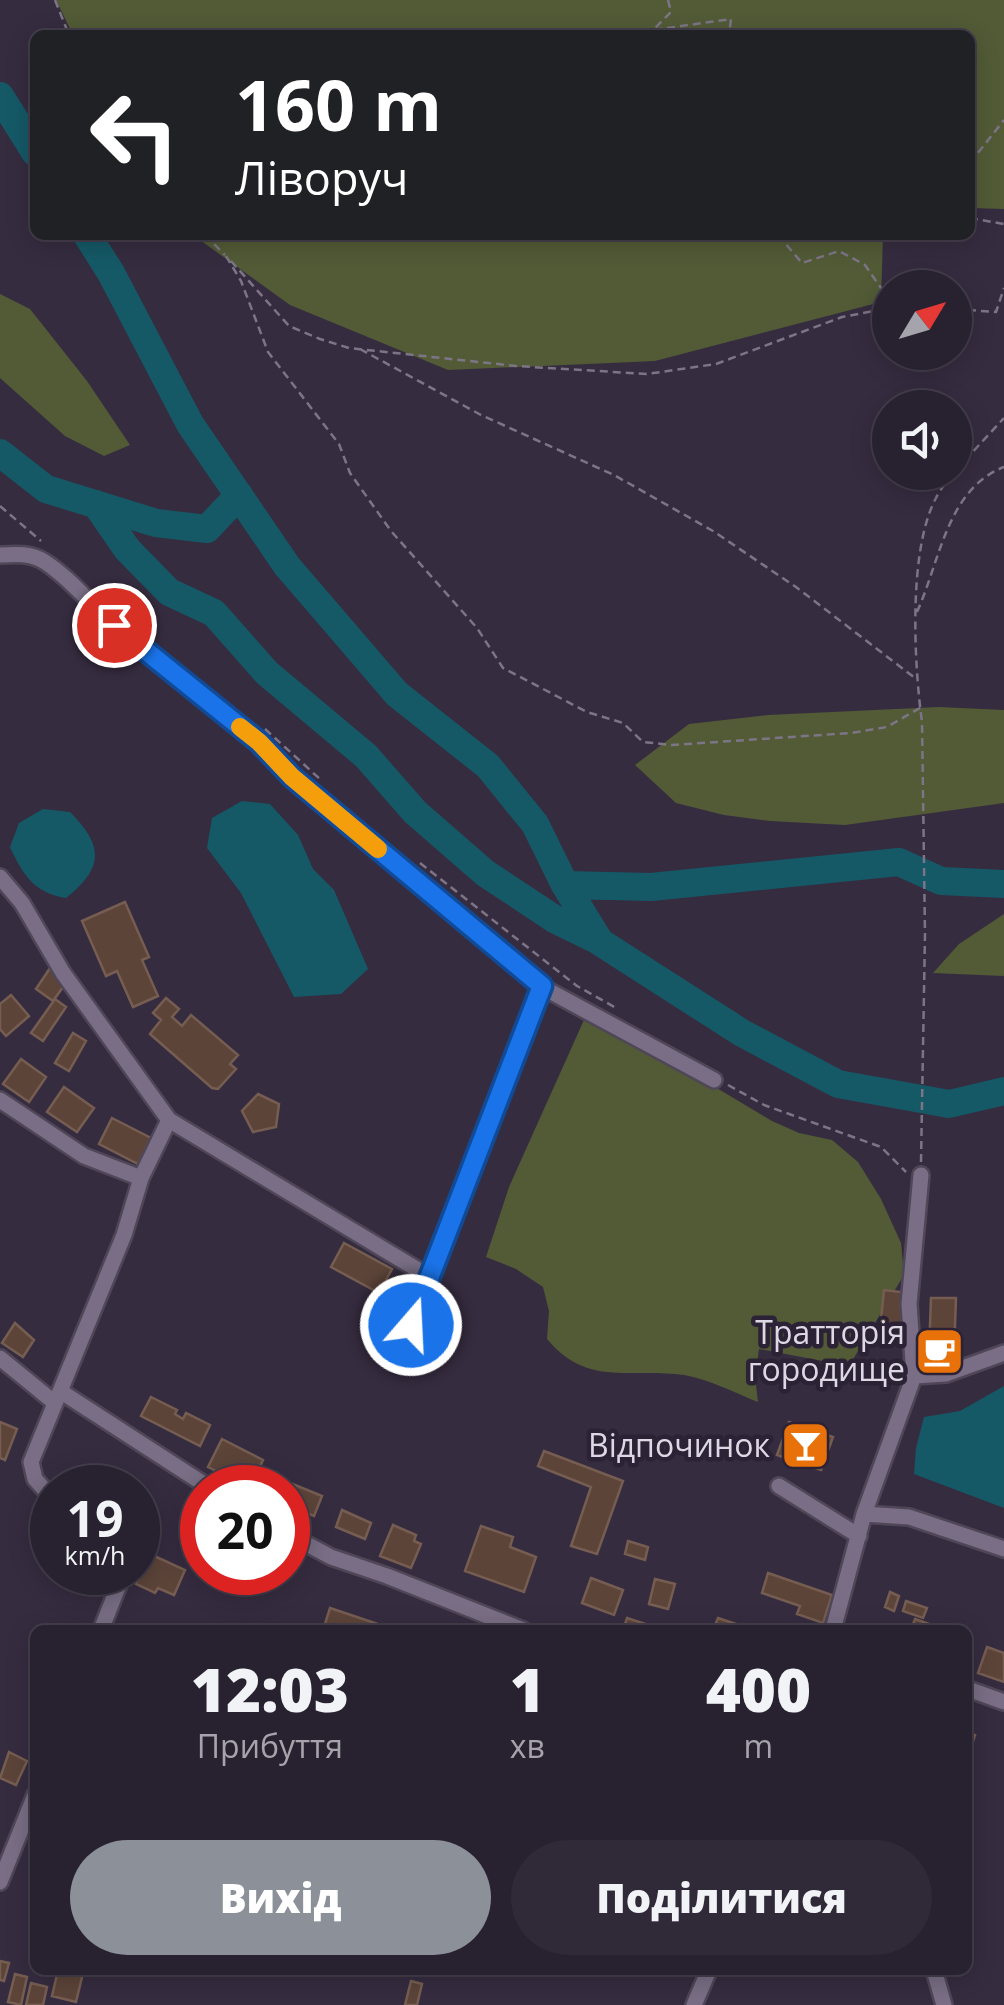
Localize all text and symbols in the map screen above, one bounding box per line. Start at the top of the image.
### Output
text: 160 m [235,56,442,152]
icon: left [70,70,200,200]
text: Ліворуч [235,147,408,208]
north arrow [872,270,972,370]
map controls [872,270,972,490]
button: sound [872,390,972,490]
pin [72,583,157,668]
icon: arrive [87,598,142,653]
position arrow [359,1273,463,1377]
place label: Тратторія городище [748,1310,905,1390]
cafe icon: Тратторія городище [914,1325,966,1377]
bar icon: Відпочинок [779,1420,831,1472]
place label: Відпочинок [588,1423,770,1466]
speed limit sign: 20 [180,1465,310,1595]
text: 19 [66,1484,124,1552]
text: km/h [65,1538,125,1572]
text: 12:03 [191,1648,349,1730]
text: 1 [510,1648,545,1730]
text: 400 [706,1648,811,1730]
text: Прибуття [197,1724,343,1767]
text: хв [510,1724,545,1767]
text: m [744,1724,773,1767]
button: Вихід [70,1840,491,1955]
button: Поділитися [511,1840,932,1955]

